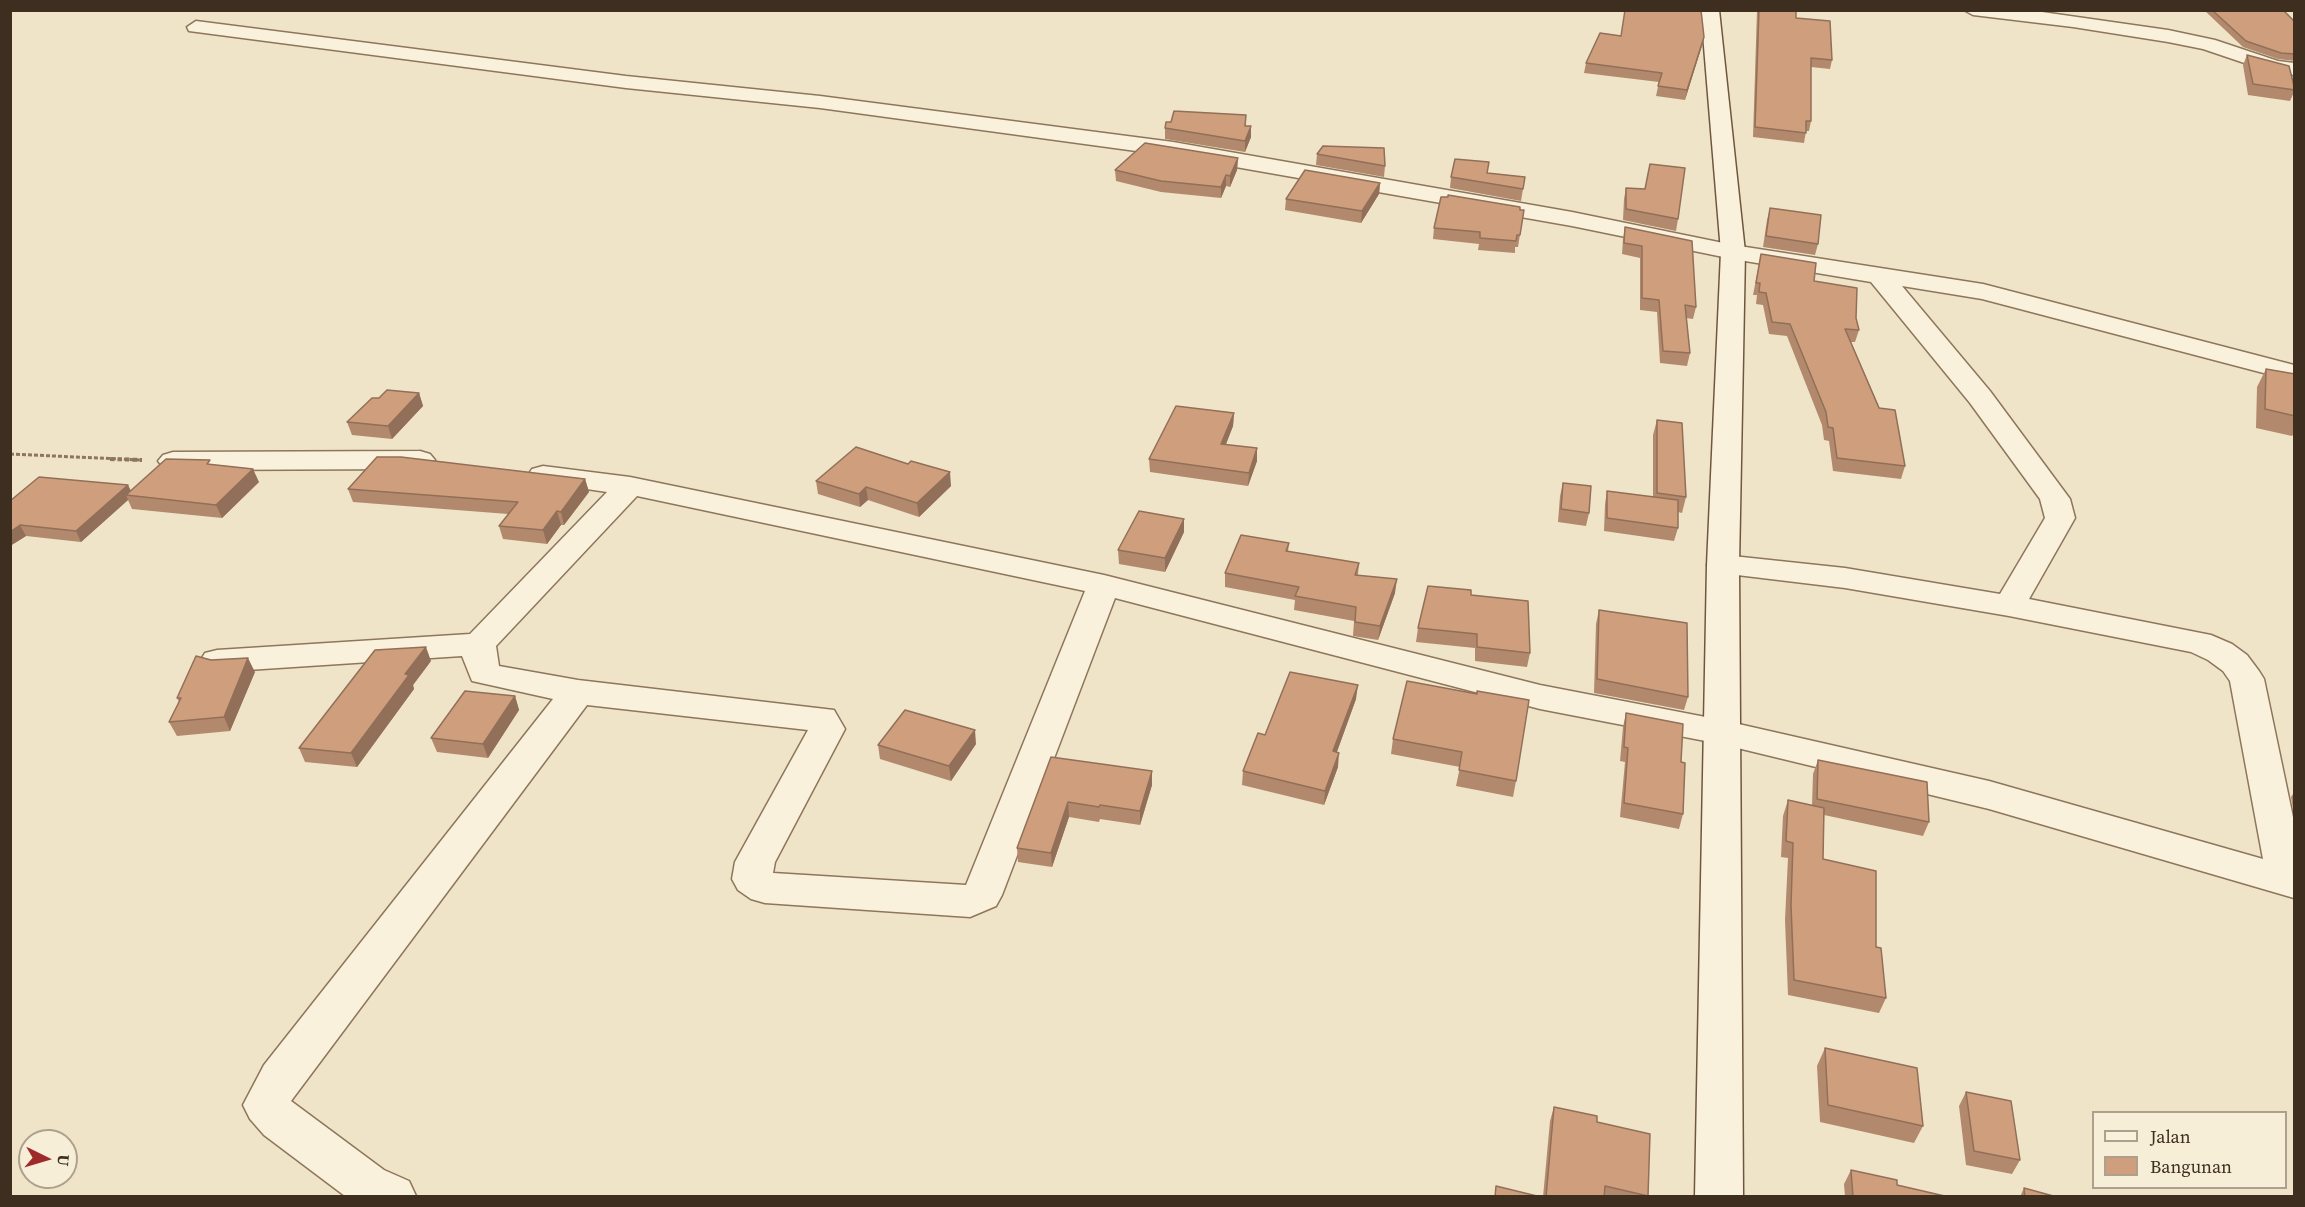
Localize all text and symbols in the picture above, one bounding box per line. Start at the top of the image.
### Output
legend [2092,1111,2287,1189]
text: Jalan [2150,1124,2191,1149]
north arrow [18,1129,78,1189]
text: U [52,1154,75,1167]
text: Bangunan [2150,1154,2232,1179]

